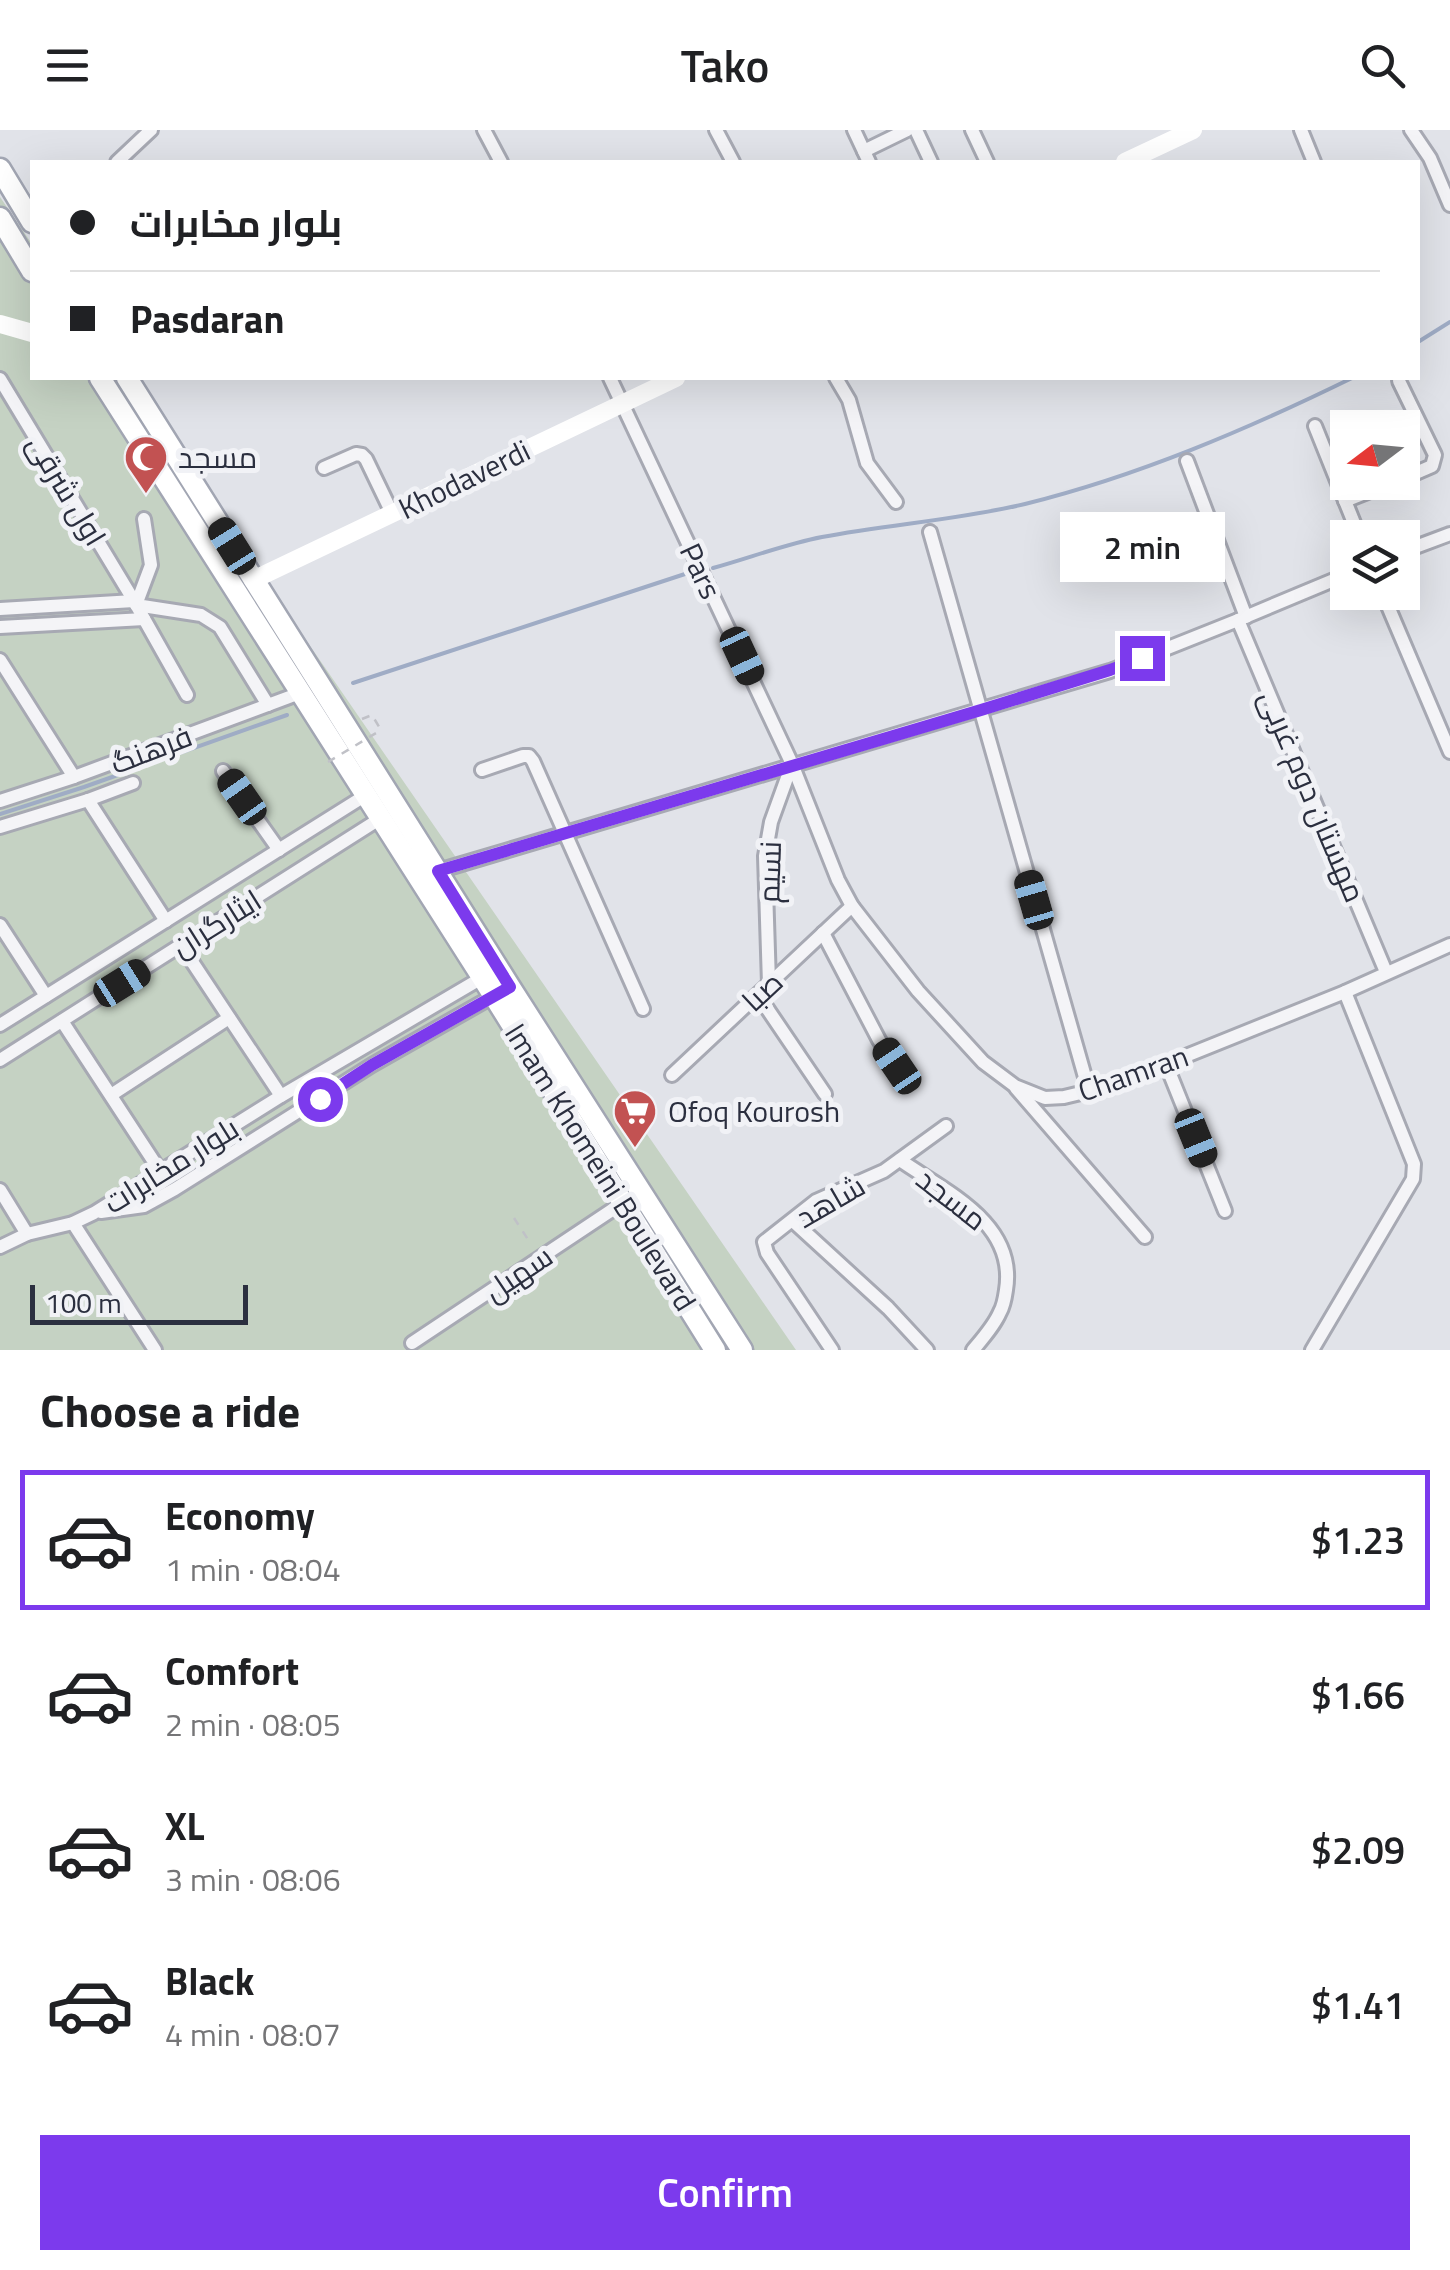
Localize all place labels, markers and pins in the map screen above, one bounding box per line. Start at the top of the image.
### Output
mosque icon: مسجد [123,434,169,495]
place label: مسجد [178,434,257,480]
supermarket icon: Ofoq Kourosh [612,1088,658,1149]
place label: Ofoq Kourosh [668,1088,840,1134]

